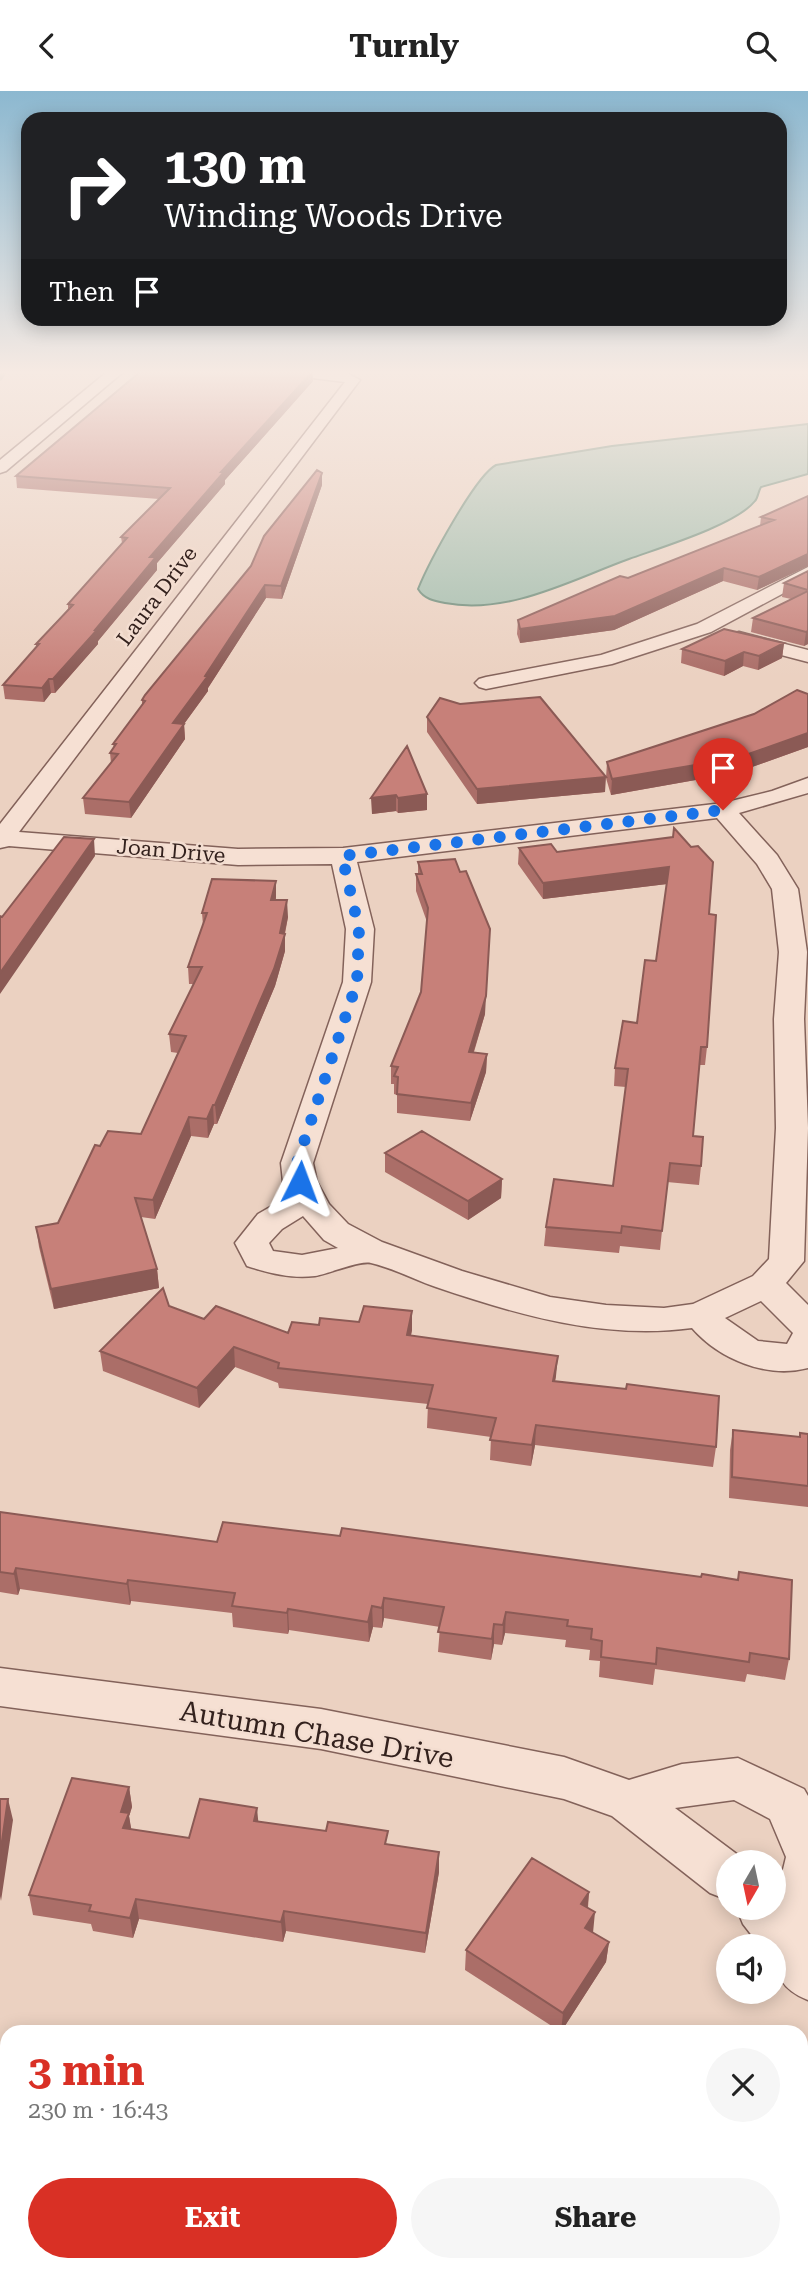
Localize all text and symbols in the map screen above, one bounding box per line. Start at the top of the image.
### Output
icon: back [28,27,66,65]
text: Turnly [349,27,459,65]
icon: search [742,27,780,65]
text: 130 m [164,138,306,195]
icon: right [49,140,140,231]
text: Winding Woods Drive [164,197,503,235]
icon: arrive [128,273,166,311]
text: Then [49,277,114,307]
street label: Laura Drive [112,542,202,650]
pin [693,738,753,810]
icon: arrive [704,749,742,787]
street label: Joan Drive [116,834,226,868]
position arrow [263,1145,337,1219]
street label: Autumn Chase Drive [177,1694,456,1775]
north arrow [716,1850,786,1920]
map controls [716,1850,786,2004]
button: sound [716,1934,786,2004]
text: 3 min [28,2046,145,2095]
button: close [706,2048,780,2122]
text: 230 m · 16:43 [28,2097,168,2124]
button: Exit [28,2178,397,2258]
button: Share [411,2178,780,2258]

